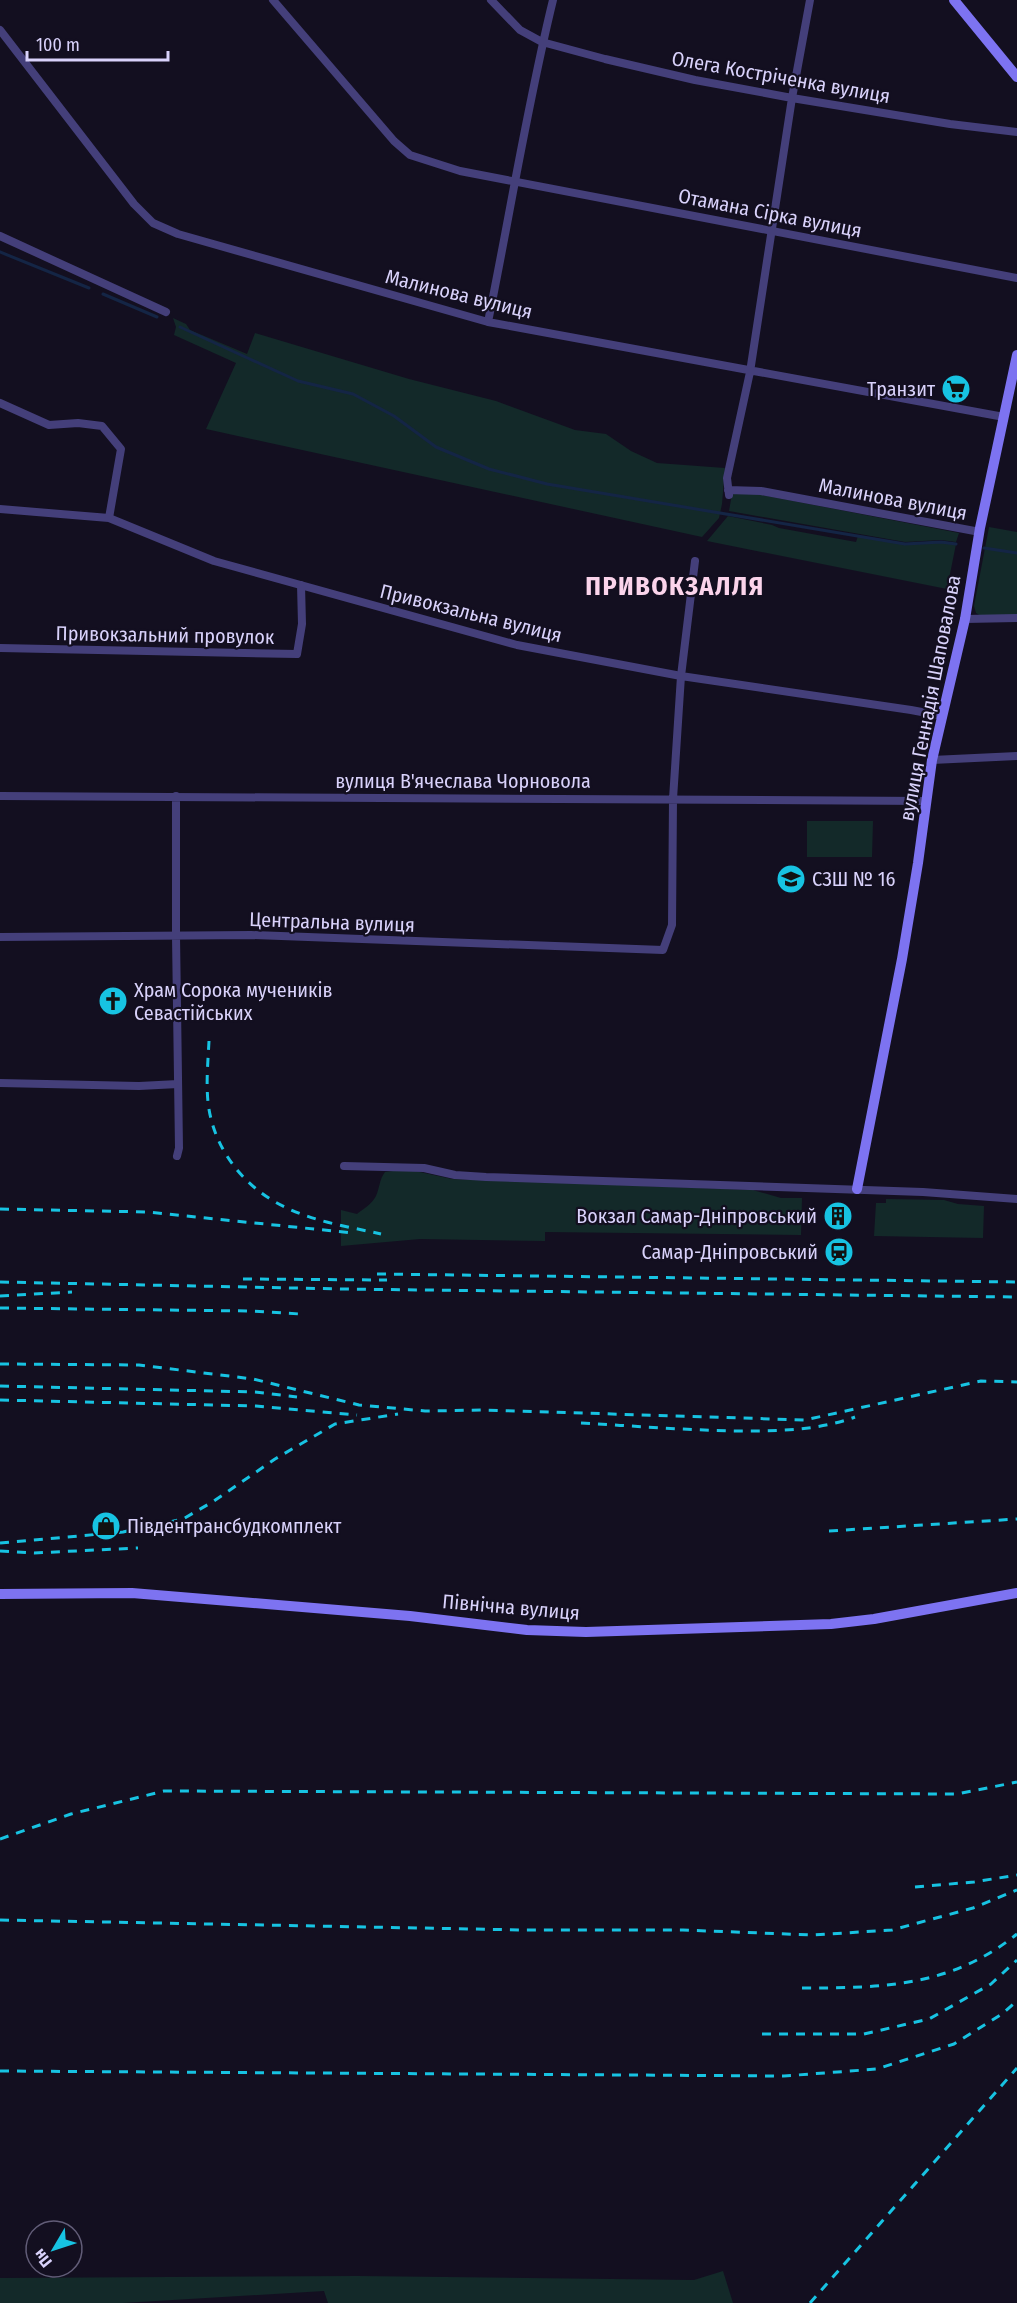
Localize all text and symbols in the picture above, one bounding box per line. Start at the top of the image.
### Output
scale bar [27,24,168,62]
text: 100 m [36,34,80,56]
street label: Олега Костріченка вулиця [670,46,892,108]
street label: Отамана Сірка вулиця [676,183,864,243]
street label: Малинова вулиця [383,264,535,324]
supermarket icon: Транзит [940,373,972,405]
place label: Транзит [867,377,936,401]
street label: Малинова вулиця [817,473,969,525]
district label: ПРИВОКЗАЛЛЯ [585,571,765,602]
street label: вулиця Геннадія Шаповалова [894,573,966,823]
street label: Привокзальна вулиця [378,579,564,647]
street label: Привокзальний провулок [56,621,275,649]
street label: вулиця В'ячеслава Чорновола [335,769,591,793]
school or university icon: СЗШ № 16 [775,863,807,895]
place label: СЗШ № 16 [812,867,895,891]
street label: Центральна вулиця [249,907,415,937]
place label: Храм Сорока мучеників Севастійських [134,978,333,1025]
church icon: Храм Сорока мучеників Севастійських [97,985,129,1017]
building icon: Вокзал Самар-Дніпровський [822,1200,854,1232]
place label: Вокзал Самар-Дніпровський [576,1204,817,1228]
station icon: Самар-Дніпровський [823,1236,855,1268]
place label: Самар-Дніпровський [642,1240,818,1264]
shop icon: Південтрансбудкомплект [90,1510,122,1542]
place label: Південтрансбудкомплект [127,1514,342,1538]
street label: Північна вулиця [441,1589,581,1625]
north arrow [24,2219,84,2279]
text: Пн [30,2245,56,2271]

